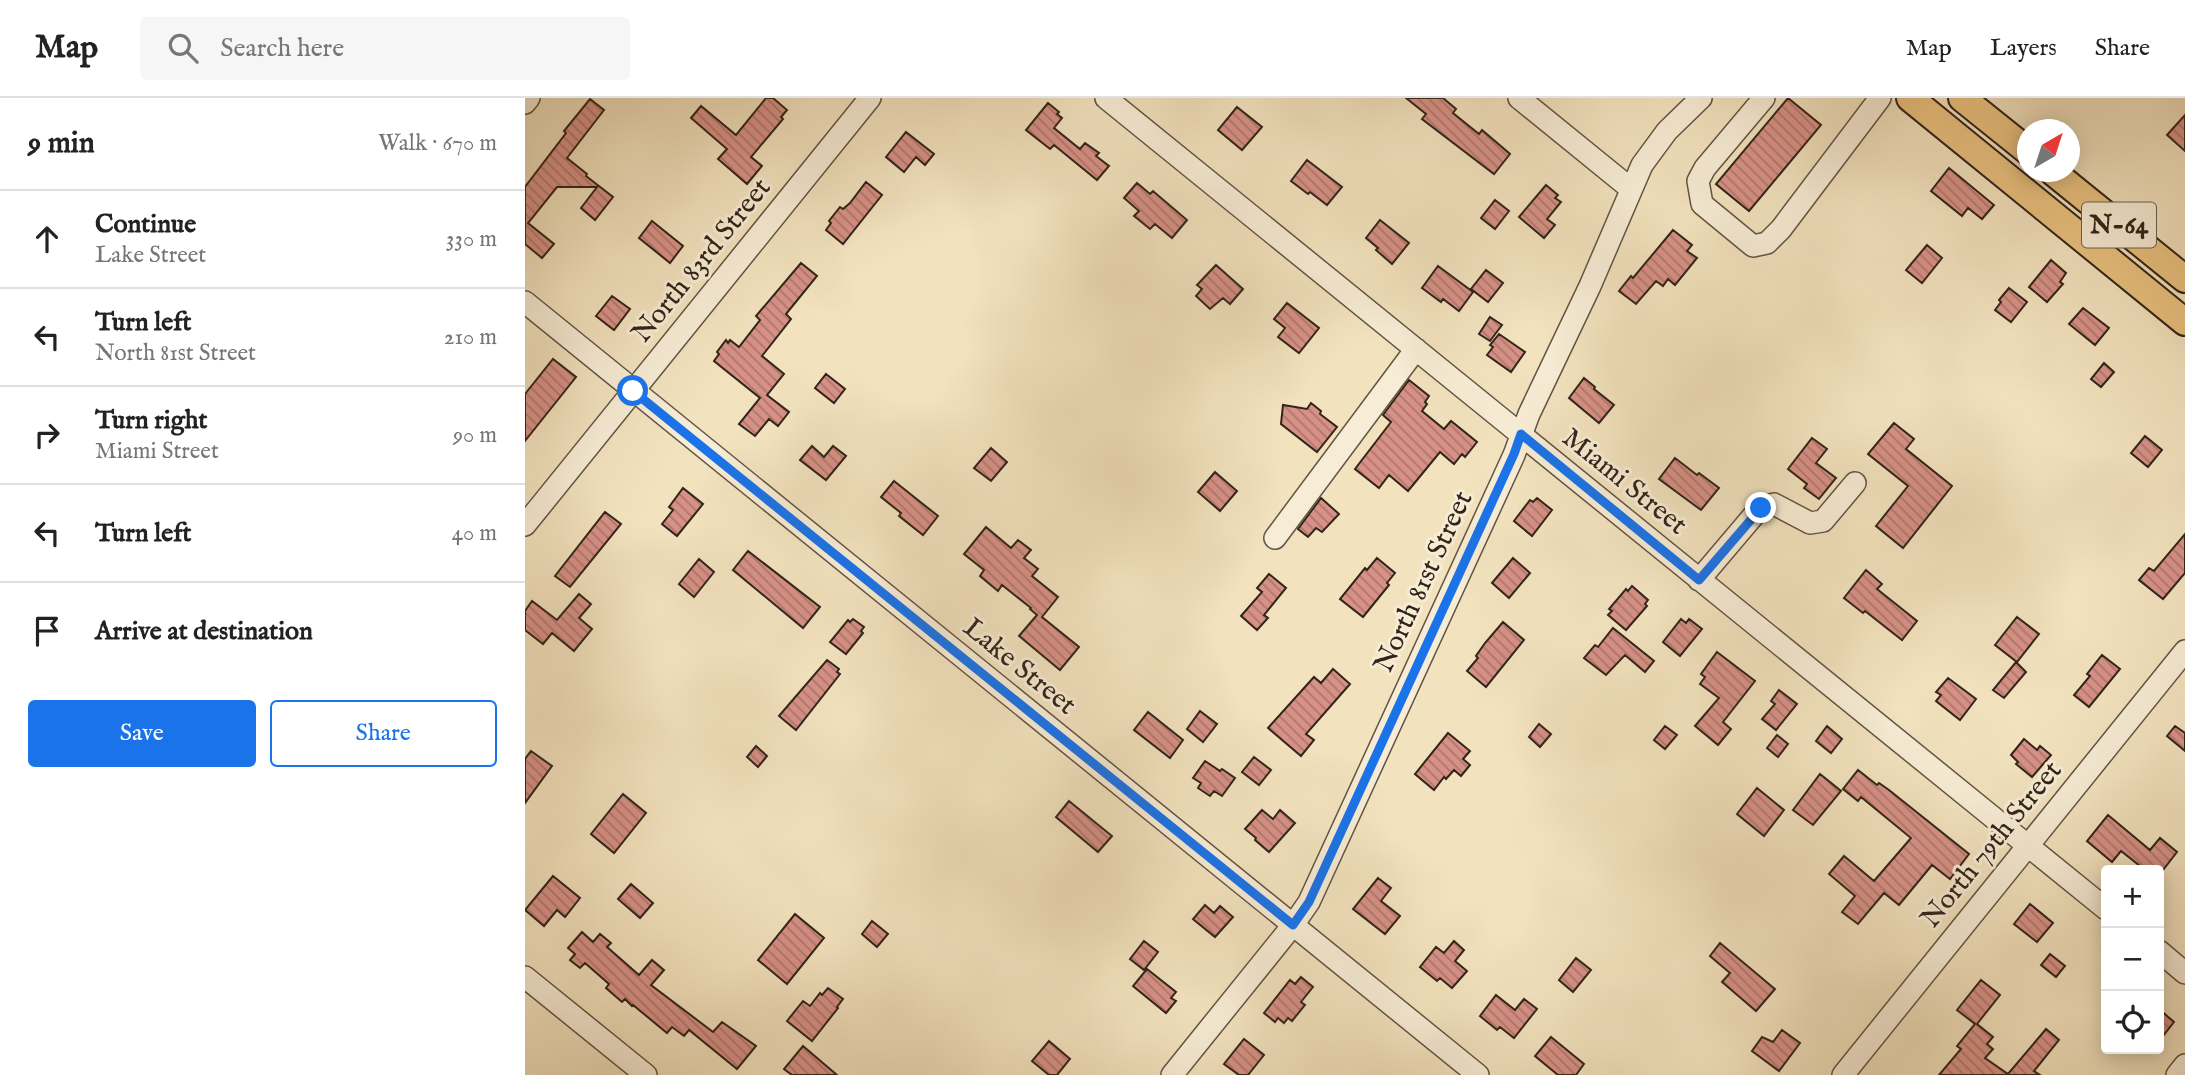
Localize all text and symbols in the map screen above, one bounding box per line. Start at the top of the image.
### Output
search box [140,17,630,80]
text: Map [35,27,98,69]
icon: search [164,29,202,67]
text: Search here [220,32,344,65]
text: Map [1906,33,1952,64]
text: Layers [1990,33,2057,64]
text: Share [2095,33,2150,64]
north arrow [2017,119,2080,182]
text: 9 min [28,125,95,163]
text: Walk · 670 m [378,129,497,158]
street label: North 83rd Street [625,171,779,350]
road number: N-64 [2082,202,2156,248]
text: Continue [95,208,196,241]
icon: ahead [28,220,66,258]
text: 330 m [446,225,497,254]
text: Lake Street [95,241,206,270]
text: Turn left [95,306,192,339]
icon: left [28,318,66,356]
text: 210 m [444,323,497,352]
text: North 81st Street [95,339,256,368]
route start [617,375,648,406]
text: Turn right [95,404,208,437]
icon: right [28,416,66,454]
text: 90 m [453,421,497,450]
street label: Miami Street [1554,421,1694,543]
text: Miami Street [95,437,219,466]
street label: North 81st Street [1367,485,1481,678]
route end [1745,492,1776,523]
icon: left [28,514,66,552]
text: Turn left [95,517,192,550]
text: 40 m [452,519,497,548]
street label: Lake Street [955,611,1083,723]
icon: arrive [28,612,66,650]
text: Arrive at destination [95,615,313,648]
button: Save [28,700,256,767]
button: Share [270,700,497,767]
street label: North 79th Street [1914,754,2070,936]
map controls [2101,865,2164,1054]
button: + [2101,865,2164,928]
button: − [2101,928,2164,991]
button: locate [2101,991,2164,1054]

